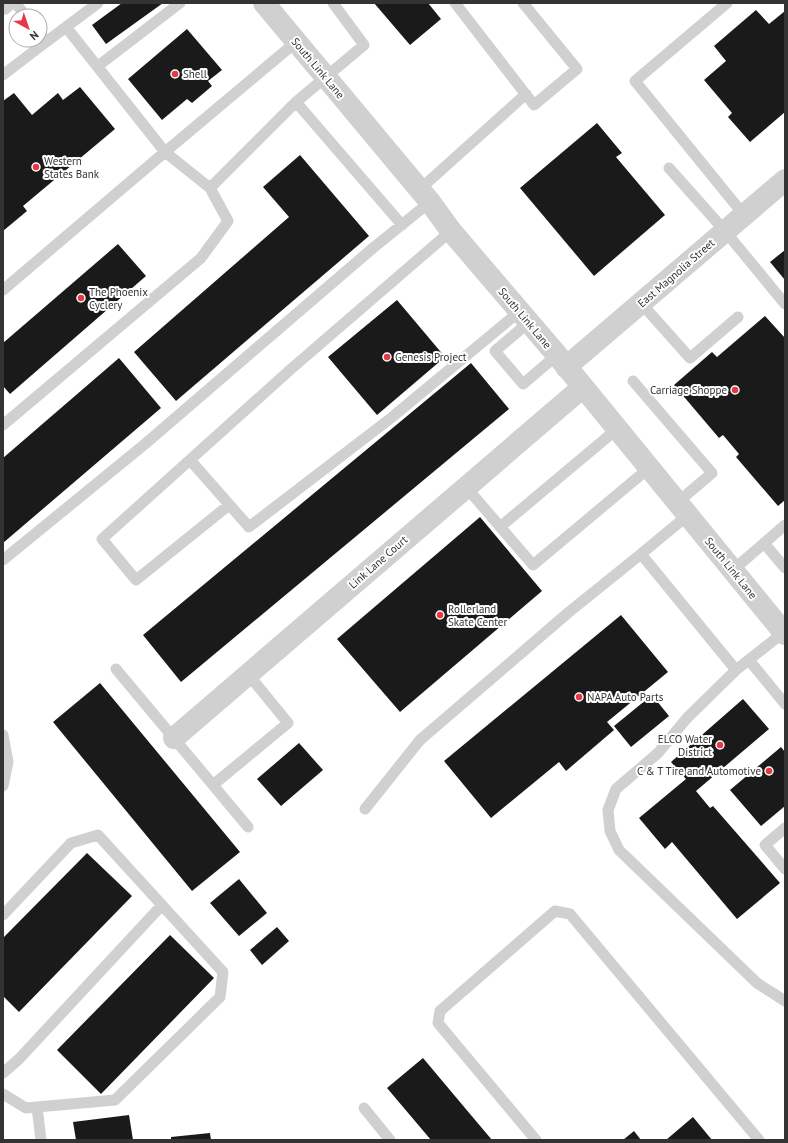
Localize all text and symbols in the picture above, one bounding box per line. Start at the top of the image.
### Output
north arrow [8,8,48,48]
text: N [27,28,42,43]
street label: South Link Lane [288,35,348,102]
place label: Shell [183,67,208,81]
marker: Shell [170,69,180,79]
place label: Western States Bank [44,154,100,181]
marker: Western States Bank [31,162,41,172]
street label: East Magnolia Street [635,236,717,310]
place label: The Phoenix Cyclery [89,285,148,312]
street label: South Link Lane [495,285,555,352]
marker: The Phoenix Cyclery [76,293,86,303]
place label: Genesis Project [395,350,467,364]
marker: Genesis Project [382,352,392,362]
place label: Carriage Shoppe [650,383,727,397]
marker: Carriage Shoppe [730,385,740,395]
street label: Link Lane Court [346,532,411,591]
street label: South Link Lane [702,534,760,602]
place label: Rollerland Skate Center [448,602,507,629]
marker: Rollerland Skate Center [435,610,445,620]
place label: NAPA Auto Parts [587,690,664,704]
marker: NAPA Auto Parts [574,692,584,702]
place label: ELCO Water District [658,732,712,759]
marker: ELCO Water District [715,740,725,750]
place label: C & T Tire and Automotive [637,764,761,778]
marker: C & T Tire and Automotive [764,766,774,776]

